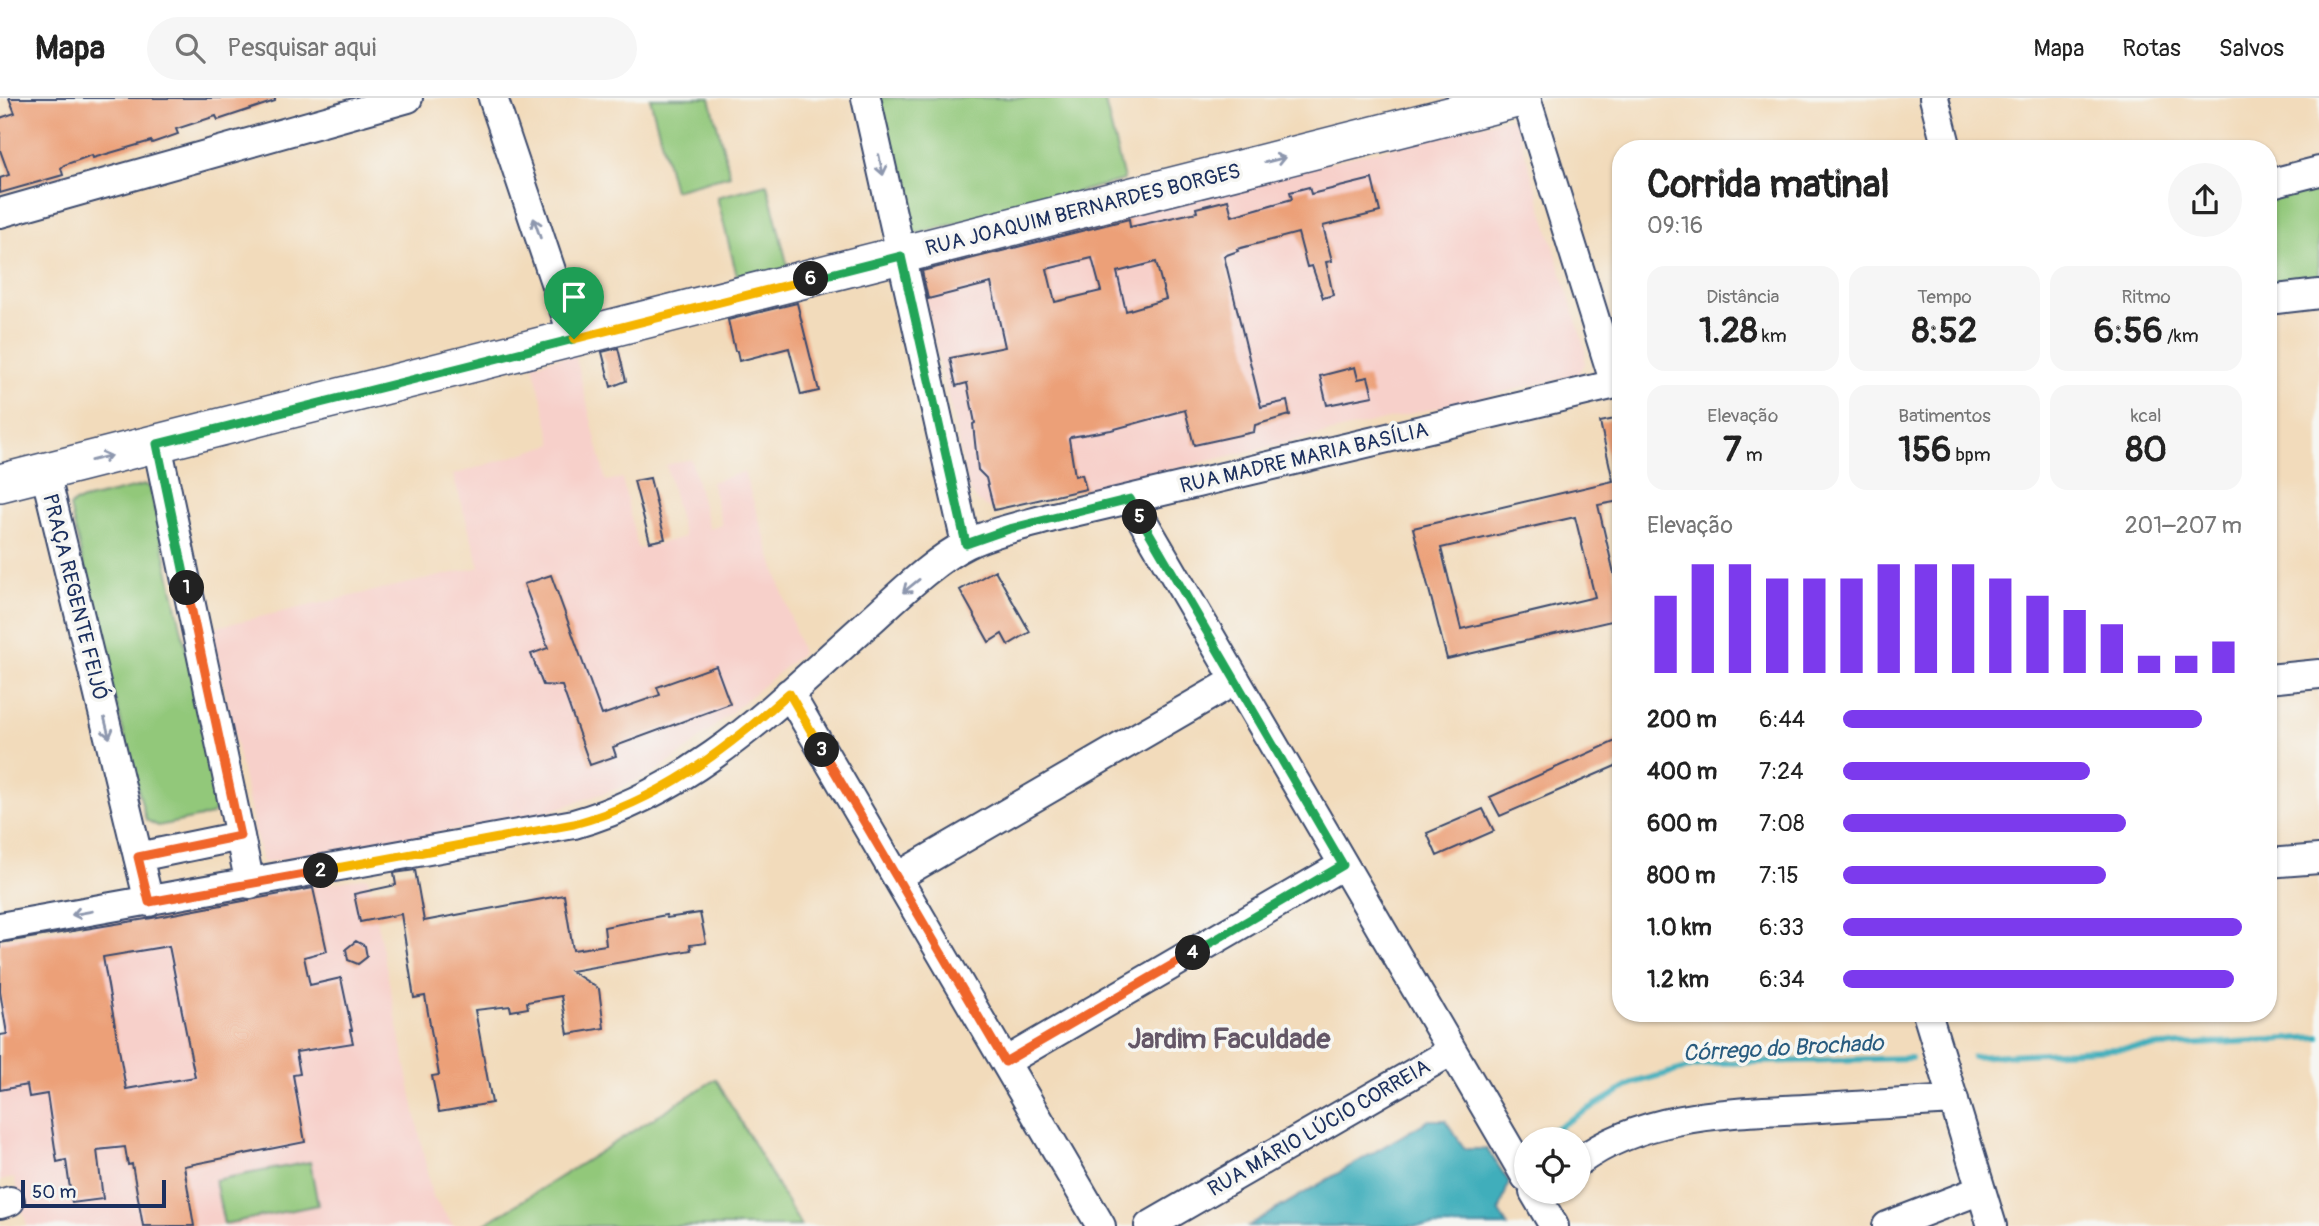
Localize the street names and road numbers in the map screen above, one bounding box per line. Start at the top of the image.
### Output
street label: RUA JOAQUIM BERNARDES BORGES [923,158,1243,262]
street label: RUA MADRE MARIA BASÍLIA [1177,416,1431,500]
street label: PRAÇA REGENTE FEIJÓ [36,491,115,703]
street label: RUA MÁRIO LÚCIO CORREIA [1203,1053,1435,1203]

